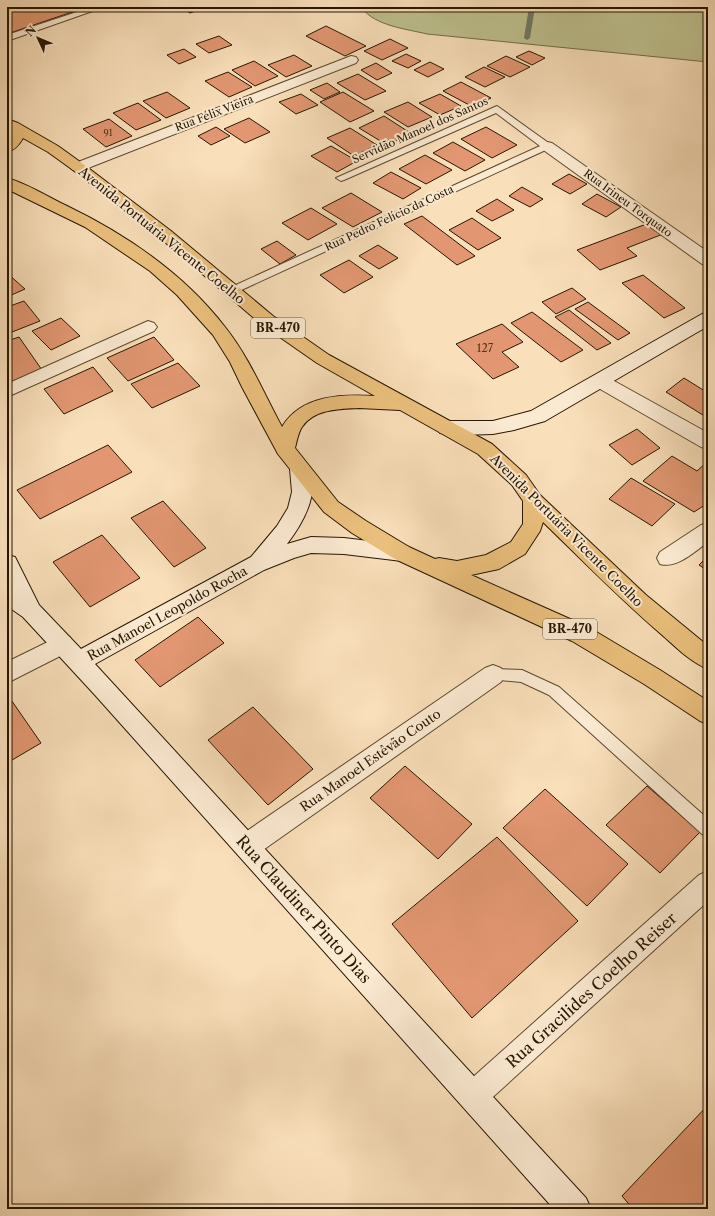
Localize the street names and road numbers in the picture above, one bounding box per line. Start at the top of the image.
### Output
street label: Rua Félix Vieira [173,92,255,134]
street label: Servidão Manoel dos Santos [350,94,490,166]
street label: Avenida Portuária Vicente Coelho [75,162,248,307]
street label: Rua Irineu Torquato [581,166,675,240]
street label: Rua Pedro Felício da Costa [322,182,456,254]
road number: BR-470 [251,318,305,338]
street label: Avenida Portuária Vicente Coelho [487,450,647,610]
street label: Rua Manoel Leopoldo Rocha [84,562,250,664]
road number: BR-470 [543,619,597,639]
street label: Rua Manoel Estêvão Couto [297,705,443,815]
street label: Rua Claudiner Pinto Dias [232,831,376,987]
street label: Rua Gracilides Coelho Reiser [501,908,681,1072]

